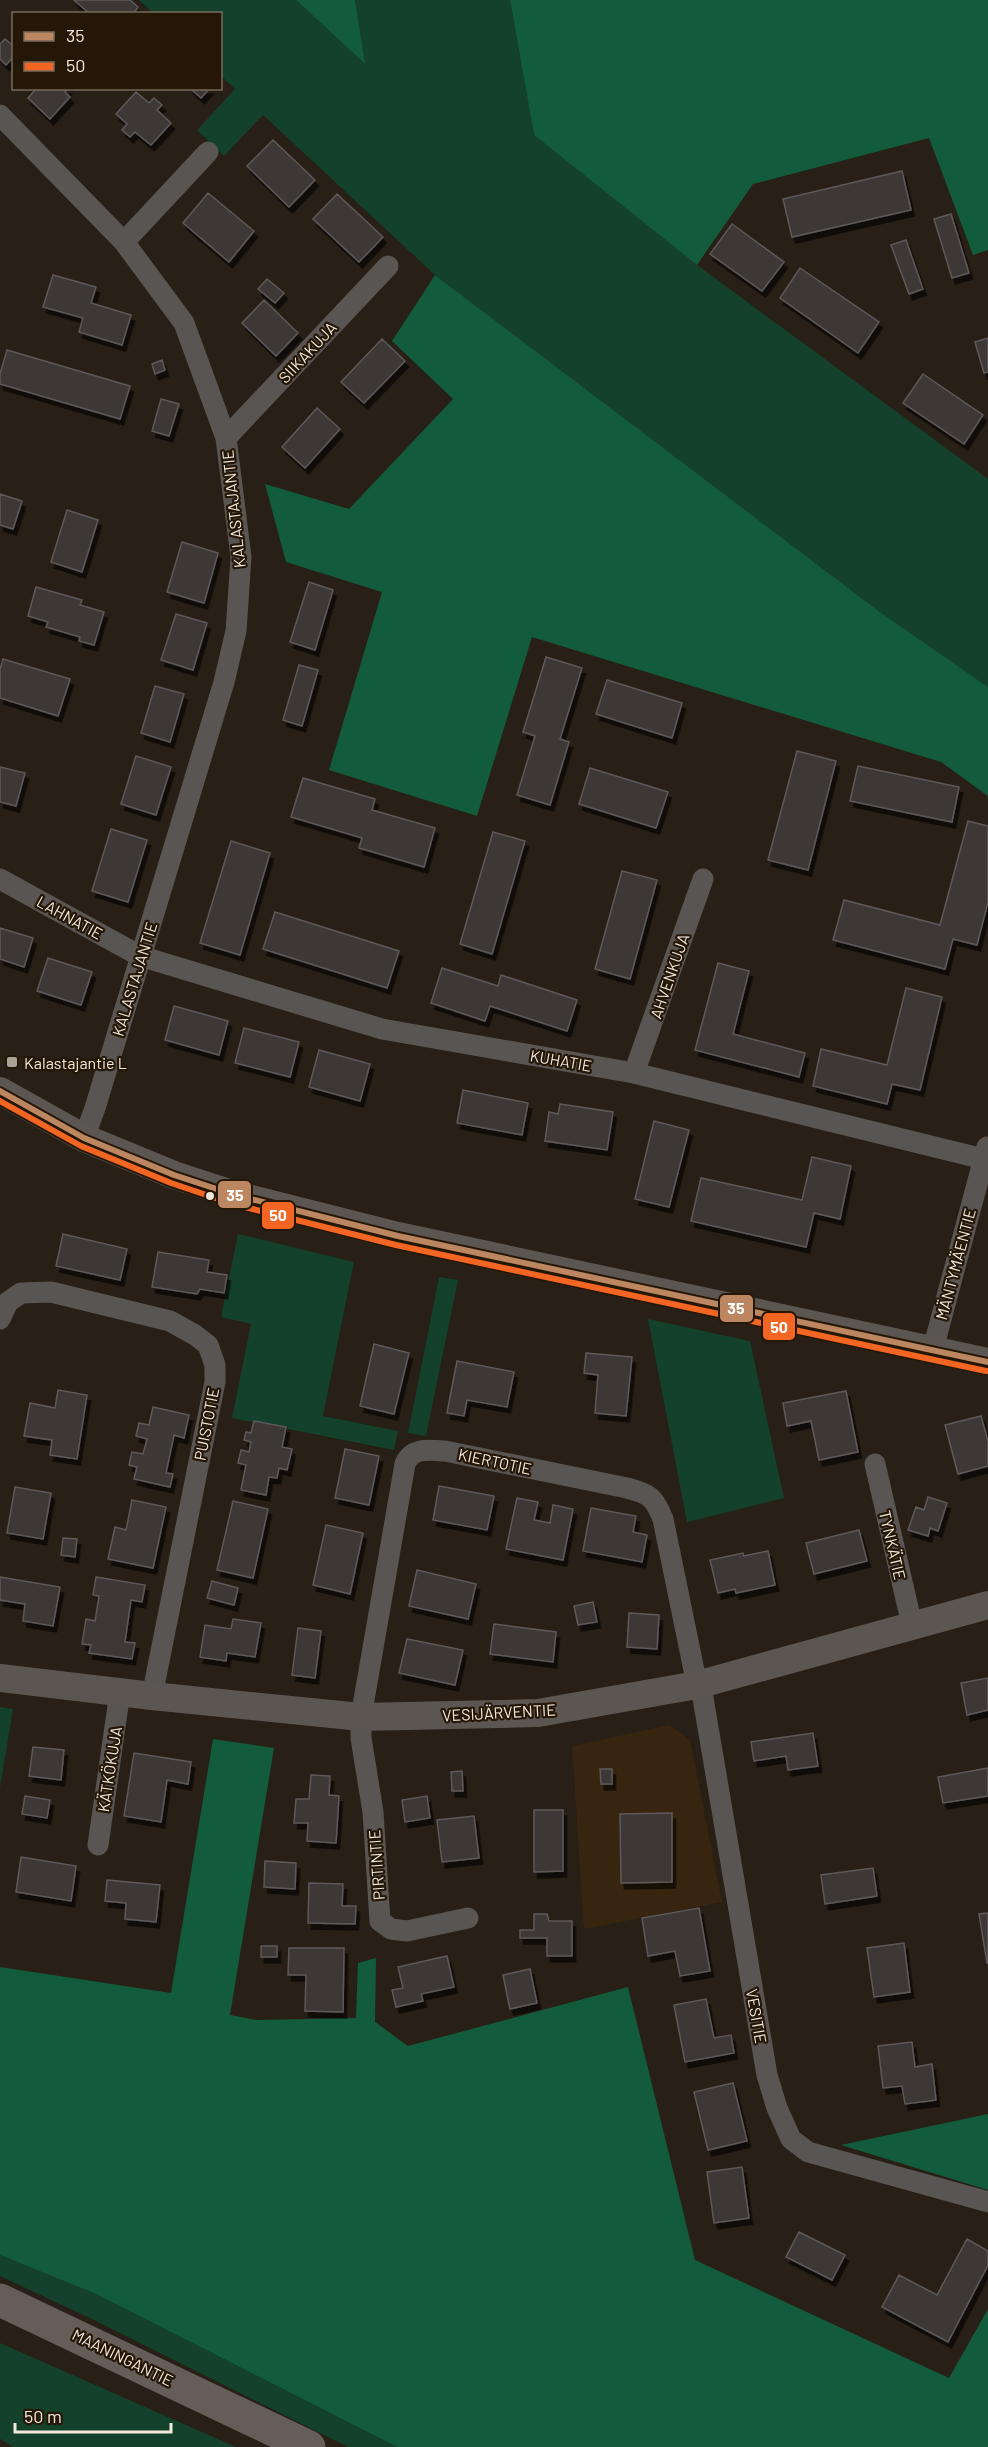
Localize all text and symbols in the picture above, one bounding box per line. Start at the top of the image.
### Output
legend [12,12,222,90]
text: 35 [66,24,85,46]
text: 50 [66,54,85,76]
street label: SIIKAKUJA [274,317,340,386]
street label: KALASTAJANTIE [217,449,249,569]
street label: LAHNATIE [34,891,106,943]
street label: KALASTAJANTIE [108,920,160,1038]
street label: AHVENKUJA [646,931,693,1021]
street label: KUHATIE [529,1045,593,1075]
place label: Kalastajantie L [24,1053,127,1072]
marker: Kalastajantie L [5,1055,19,1069]
line badge: 35 [217,1180,252,1209]
text: 35 [226,1185,244,1204]
unlabelled marker [204,1190,216,1202]
line badge: 50 [261,1201,295,1230]
text: 50 [269,1205,287,1224]
street label: MÄNTYMÄENTIE [931,1206,979,1322]
line badge: 35 [719,1294,754,1323]
text: 35 [727,1298,745,1317]
line badge: 50 [762,1312,796,1341]
text: 50 [770,1317,788,1336]
street label: PUISTOTIE [190,1386,222,1462]
street label: KIERTOTIE [457,1444,533,1478]
street label: TYNKÄTIE [876,1508,910,1582]
street label: VESIJÄRVENTIE [442,1700,556,1724]
street label: KÄTKÖKUJA [93,1725,125,1813]
street label: PIRTINTIE [364,1829,388,1901]
street label: VESITIE [743,1987,771,2045]
street label: MAANINGANTIE [69,2324,177,2390]
scale bar [15,2396,171,2434]
text: 50 m [24,2405,62,2427]

